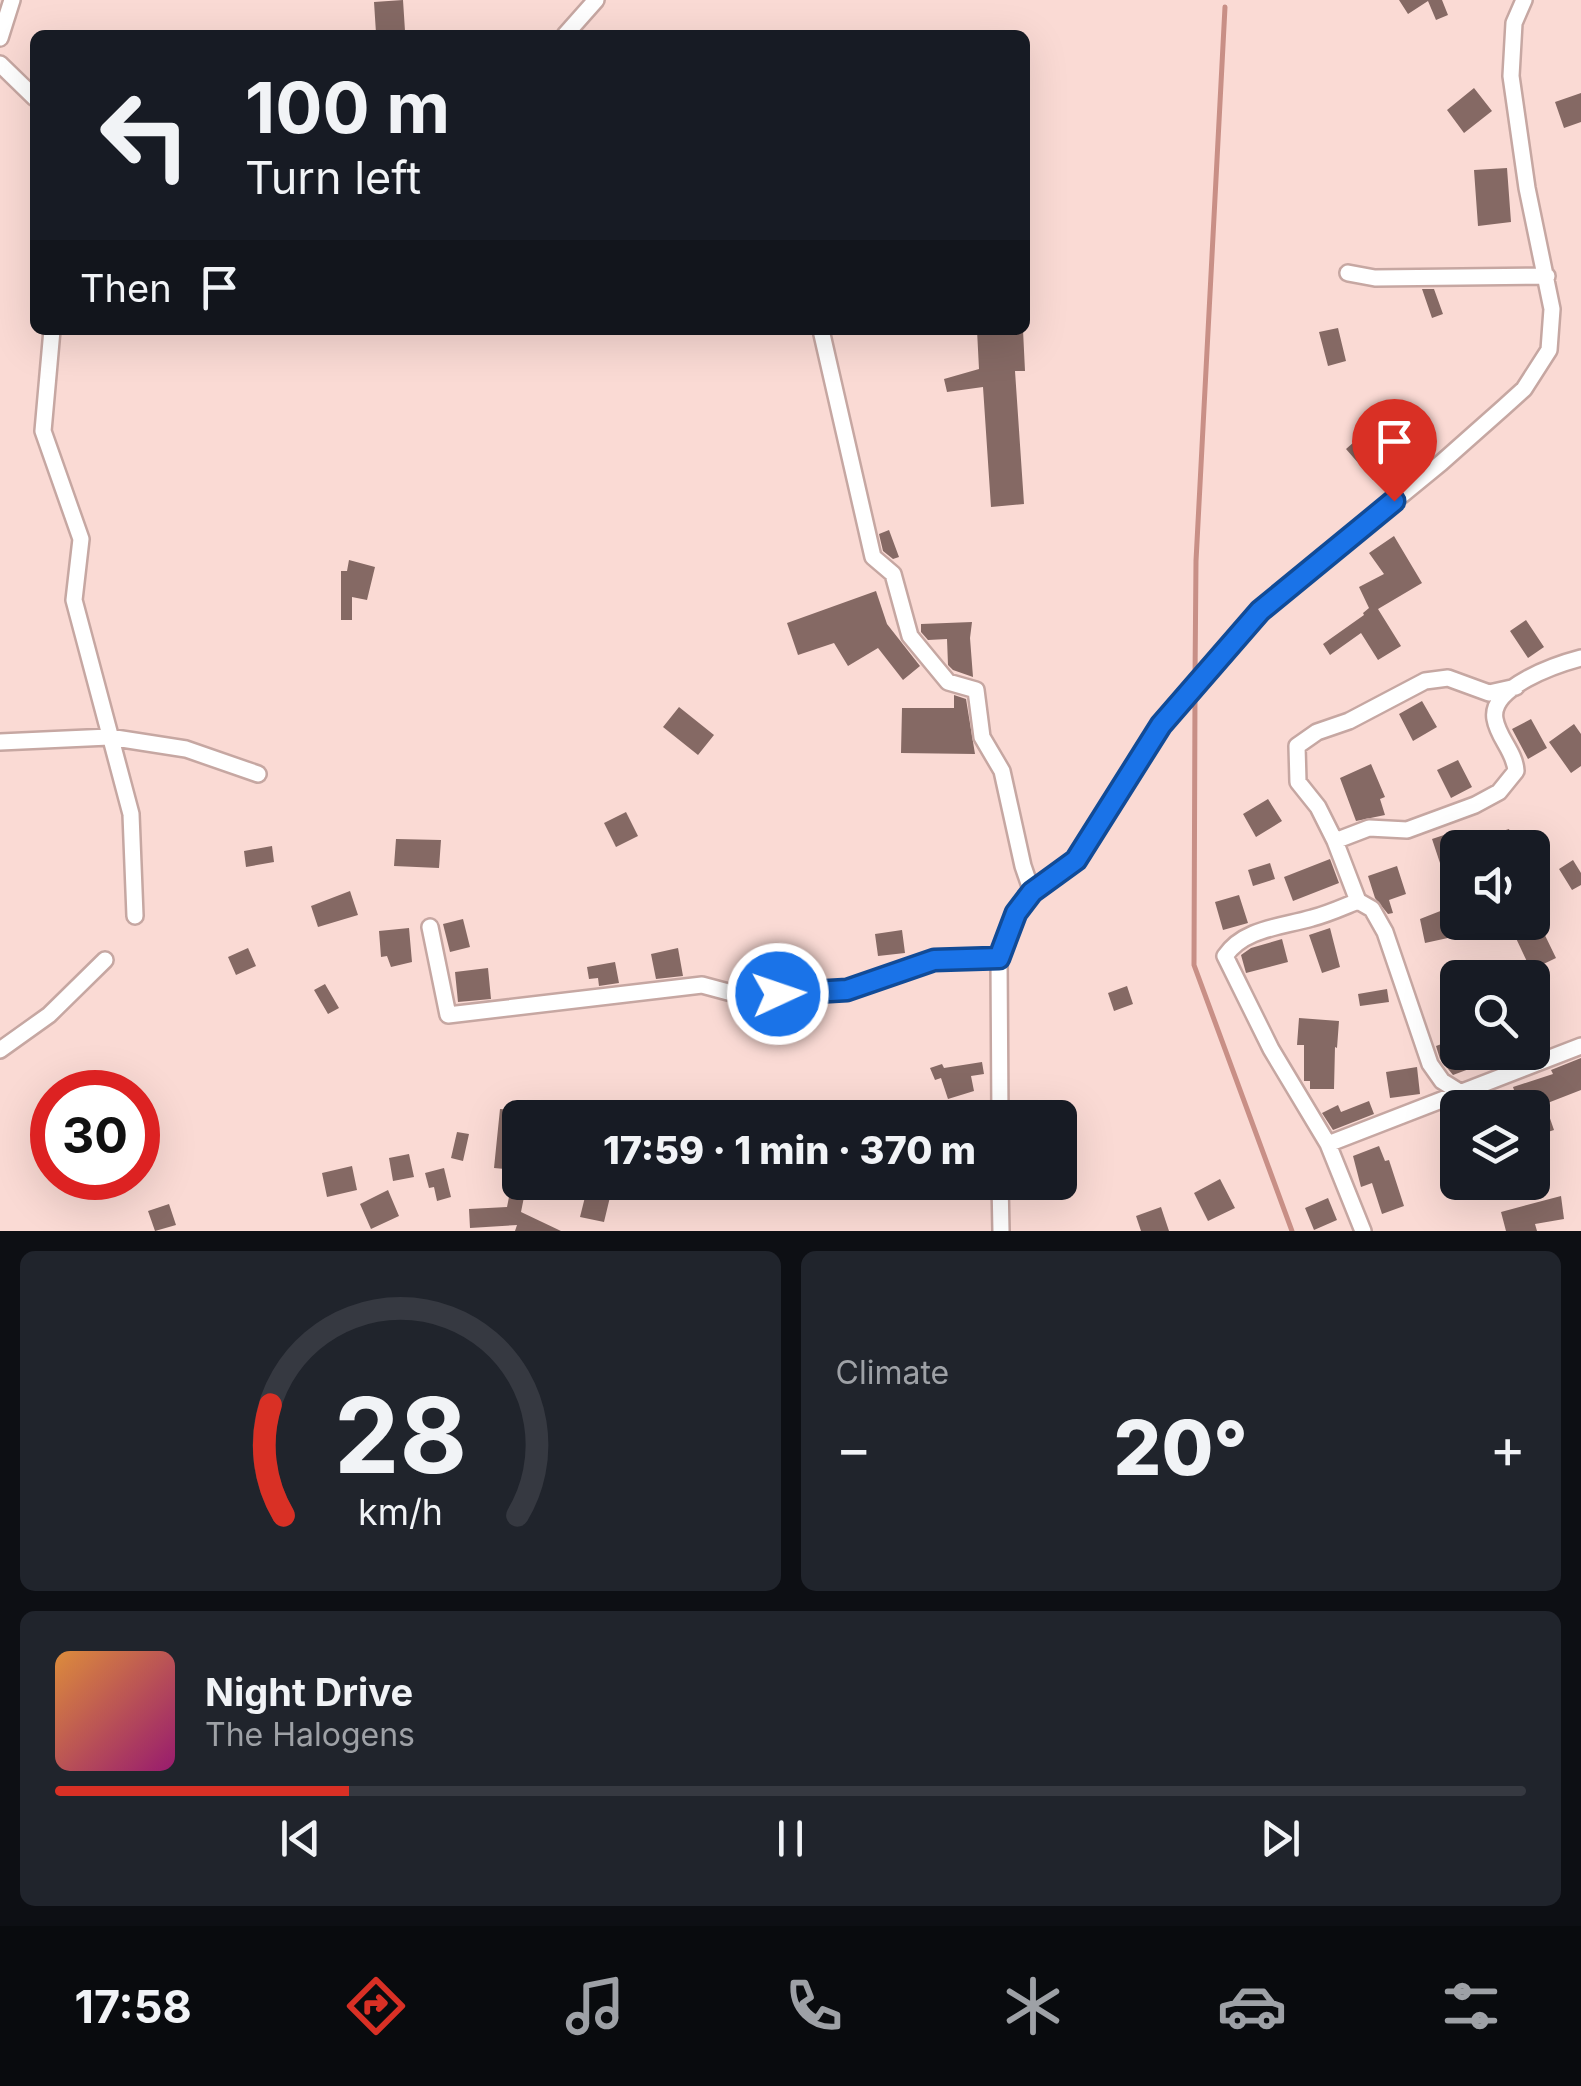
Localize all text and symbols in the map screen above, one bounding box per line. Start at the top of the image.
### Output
text: 100 m [245,65,450,150]
icon: left [80,70,210,200]
text: Turn left [245,150,421,205]
icon: arrive [192,260,247,315]
text: Then [80,265,172,311]
pin [1352,399,1437,502]
icon: arrive [1367,414,1422,469]
map controls [1440,830,1550,1200]
button: sound [1440,830,1550,940]
position arrow [726,942,830,1046]
button: search [1440,960,1550,1070]
speed limit sign: 30 [30,1070,160,1200]
button: layers [1440,1090,1550,1200]
text: 17:59 · 1 min · 370 m [603,1127,976,1173]
text: Climate [836,1353,949,1392]
text: 28 [334,1372,467,1498]
text: 20° [1114,1402,1248,1493]
text: − [836,1415,872,1481]
text: + [1490,1415,1526,1481]
text: km/h [358,1490,443,1534]
text: Night Drive [205,1669,413,1715]
text: The Halogens [205,1715,415,1754]
icon: previous [273,1811,328,1866]
icon: pause [763,1811,818,1866]
icon: next [1253,1811,1308,1866]
icon: directions [341,1971,411,2041]
icon: music [560,1971,630,2041]
icon: phone [779,1971,849,2041]
icon: climate [998,1971,1068,2041]
icon: car [1217,1971,1287,2041]
icon: filters [1436,1971,1506,2041]
text: 17:58 [75,1979,192,2034]

